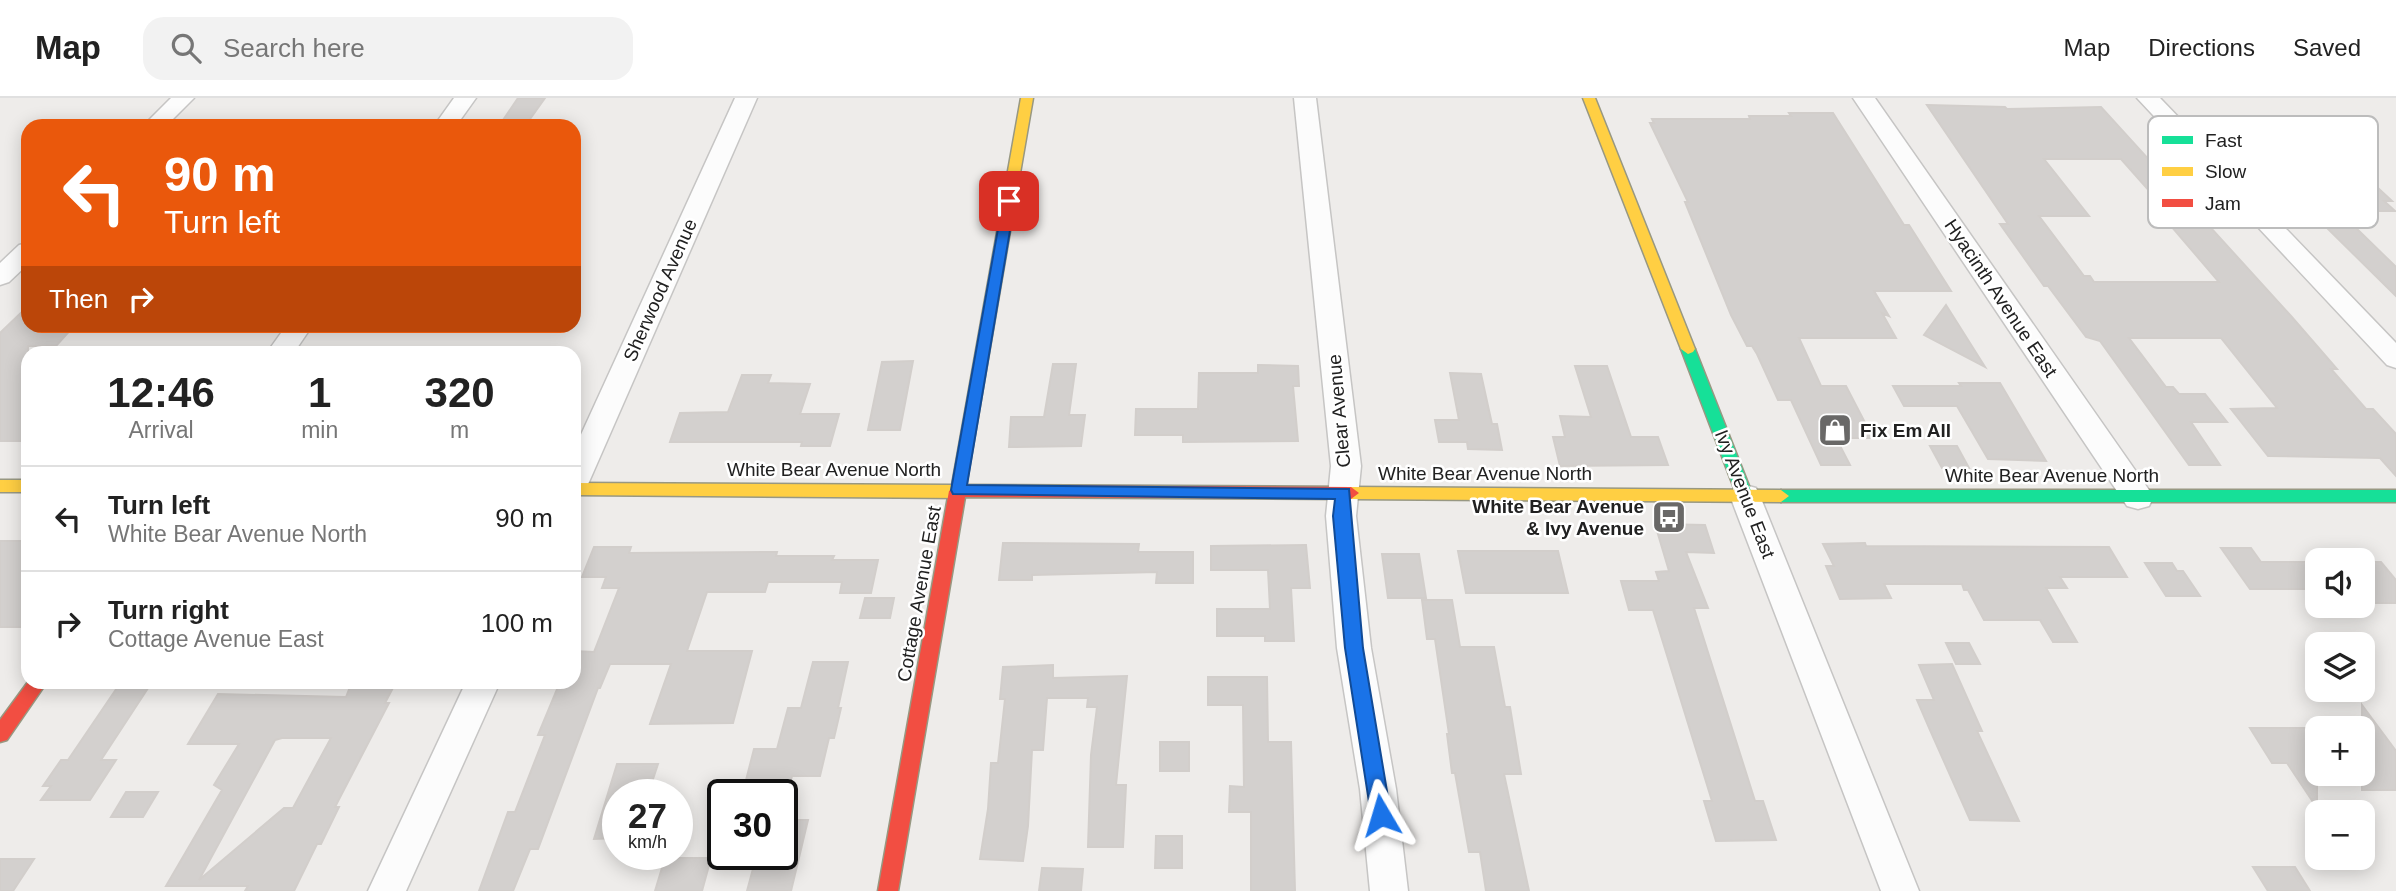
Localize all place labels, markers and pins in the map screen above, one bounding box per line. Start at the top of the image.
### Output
pin [979,171,1039,231]
shop icon: Fix Em All [1816,411,1854,449]
place label: Fix Em All [1860,420,1951,441]
place label: White Bear Avenue & Ivy Avenue [1472,496,1644,539]
bus stop icon: White Bear Avenue & Ivy Avenue [1650,498,1688,536]

